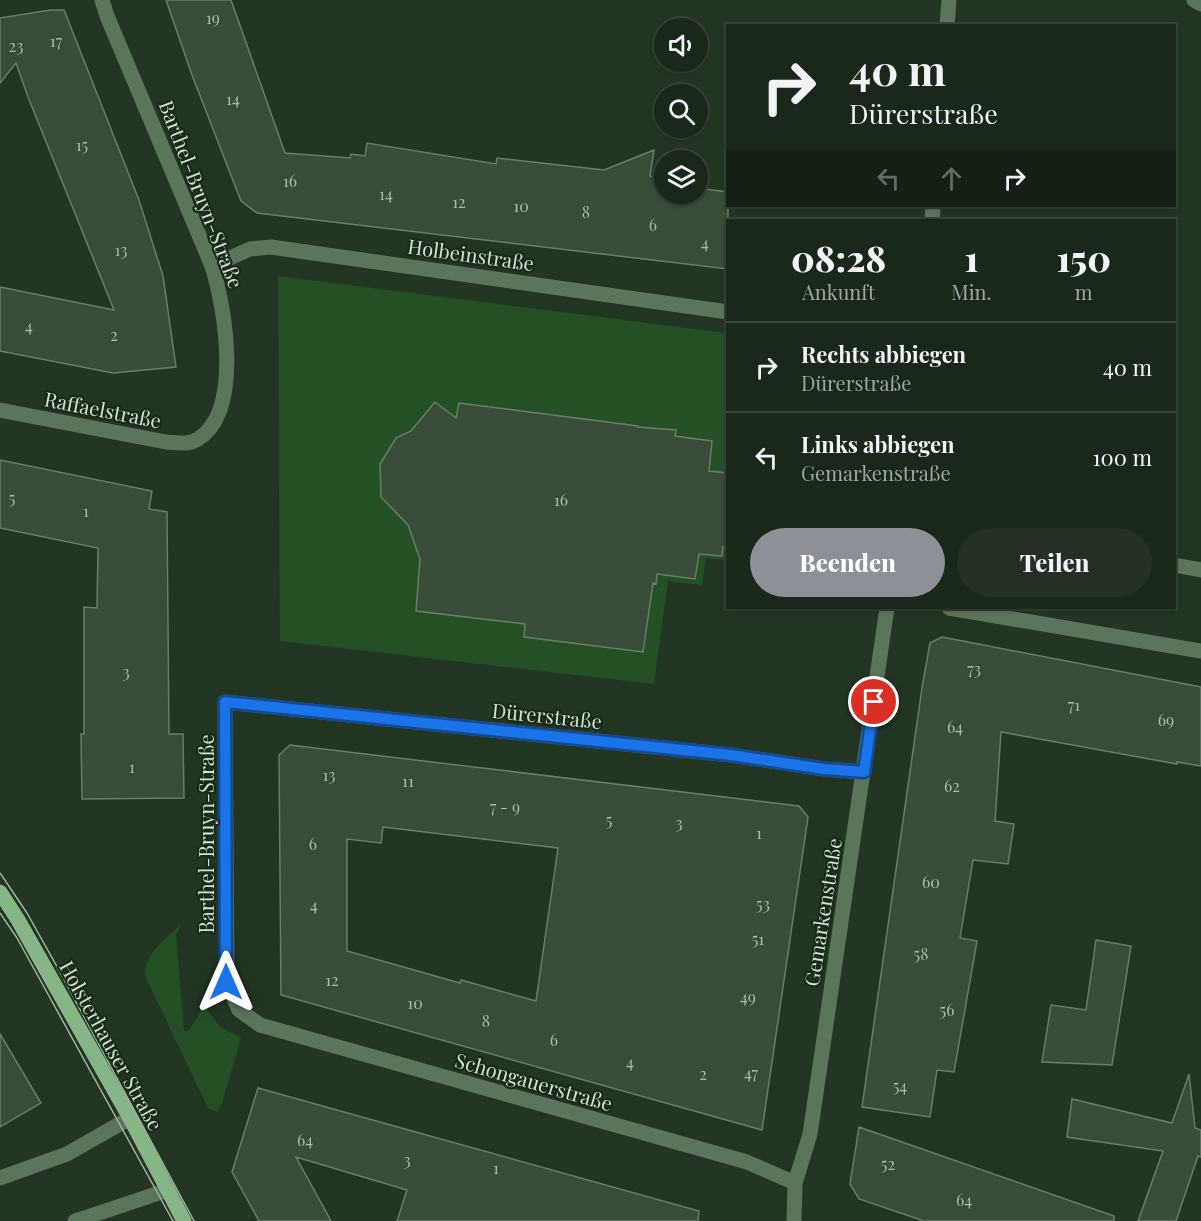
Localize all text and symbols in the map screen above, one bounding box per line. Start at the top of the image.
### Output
house number: 19 [206,7,220,28]
map controls [654,18,708,204]
button: sound [654,18,708,72]
house number: 17 [50,30,63,51]
house number: 23 [9,35,23,56]
text: 40 m [849,41,946,97]
icon: right [750,48,828,126]
button: search [654,84,708,138]
house number: 14 [226,88,240,109]
text: Dürerstraße [849,95,998,131]
street label: Barthel-Bruyn-Straße [154,96,250,292]
house number: 15 [76,134,88,155]
button: layers [654,150,708,204]
icon: left [872,162,905,195]
icon: ahead [935,162,968,195]
icon: right [998,162,1031,195]
house number: 16 [283,170,297,191]
house number: 14 [379,183,393,204]
house number: 12 [452,191,466,212]
house number: 10 [513,195,529,216]
house number: 8 [582,201,590,222]
house number: 6 [649,214,657,235]
street label: Holbeinstraße [406,232,536,276]
house number: 4 [701,232,709,253]
text: 08:28 [791,233,886,281]
text: 1 [964,233,978,281]
text: 150 [1057,233,1111,281]
house number: 13 [115,239,127,260]
text: Ankunft [802,278,875,305]
text: Min. [951,278,992,305]
text: m [1075,278,1093,305]
house number: 4 [25,315,33,336]
house number: 2 [110,324,118,345]
text: Rechts abbiegen [801,339,966,369]
icon: right [750,351,783,384]
text: 40 m [1103,352,1152,382]
text: Dürerstraße [801,369,911,396]
street label: Raffaelstraße [42,384,164,434]
text: Links abbiegen [801,429,955,459]
icon: left [750,441,783,474]
text: 100 m [1092,442,1152,472]
text: Gemarkenstraße [801,459,951,486]
house number: 5 [9,487,15,508]
house number: 16 [554,489,568,510]
house number: 1 [83,500,89,521]
button: Beenden [750,528,945,597]
button: Teilen [957,528,1152,597]
house number: 73 [967,658,981,679]
house number: 3 [122,661,130,682]
pin [848,676,899,727]
icon: arrive [857,685,890,718]
house number: 71 [1068,694,1080,715]
street label: Dürerstraße [491,696,603,734]
house number: 69 [1158,709,1174,730]
house number: 64 [947,716,963,737]
street label: Barthel-Bruyn-Straße [192,734,219,934]
house number: 1 [129,756,135,777]
house number: 13 [323,764,335,785]
house number: 11 [402,770,414,791]
house number: 62 [944,775,960,796]
house number: 7 - 9 [490,796,520,817]
house number: 5 [606,809,612,830]
house number: 3 [675,812,683,833]
house number: 1 [756,822,762,843]
house number: 6 [309,833,317,854]
street label: Gemarkenstraße [797,836,847,988]
house number: 60 [922,871,940,892]
house number: 53 [756,893,770,914]
house number: 4 [310,894,318,915]
house number: 51 [752,928,764,949]
house number: 58 [914,943,928,964]
position arrow [194,950,258,1014]
street label: Holsterhauser Straße [54,955,170,1135]
house number: 12 [325,969,339,990]
house number: 49 [740,986,756,1007]
house number: 10 [407,992,423,1013]
house number: 56 [940,999,954,1020]
house number: 8 [482,1010,490,1031]
house number: 6 [550,1029,558,1050]
street label: Schongauerstraße [452,1046,616,1116]
house number: 4 [626,1051,634,1072]
house number: 47 [744,1062,759,1083]
house number: 2 [699,1063,707,1084]
house number: 54 [893,1075,907,1096]
house number: 64 [297,1129,313,1150]
house number: 3 [403,1149,411,1170]
house number: 52 [881,1153,895,1174]
house number: 1 [493,1157,499,1178]
house number: 64 [956,1189,972,1210]

